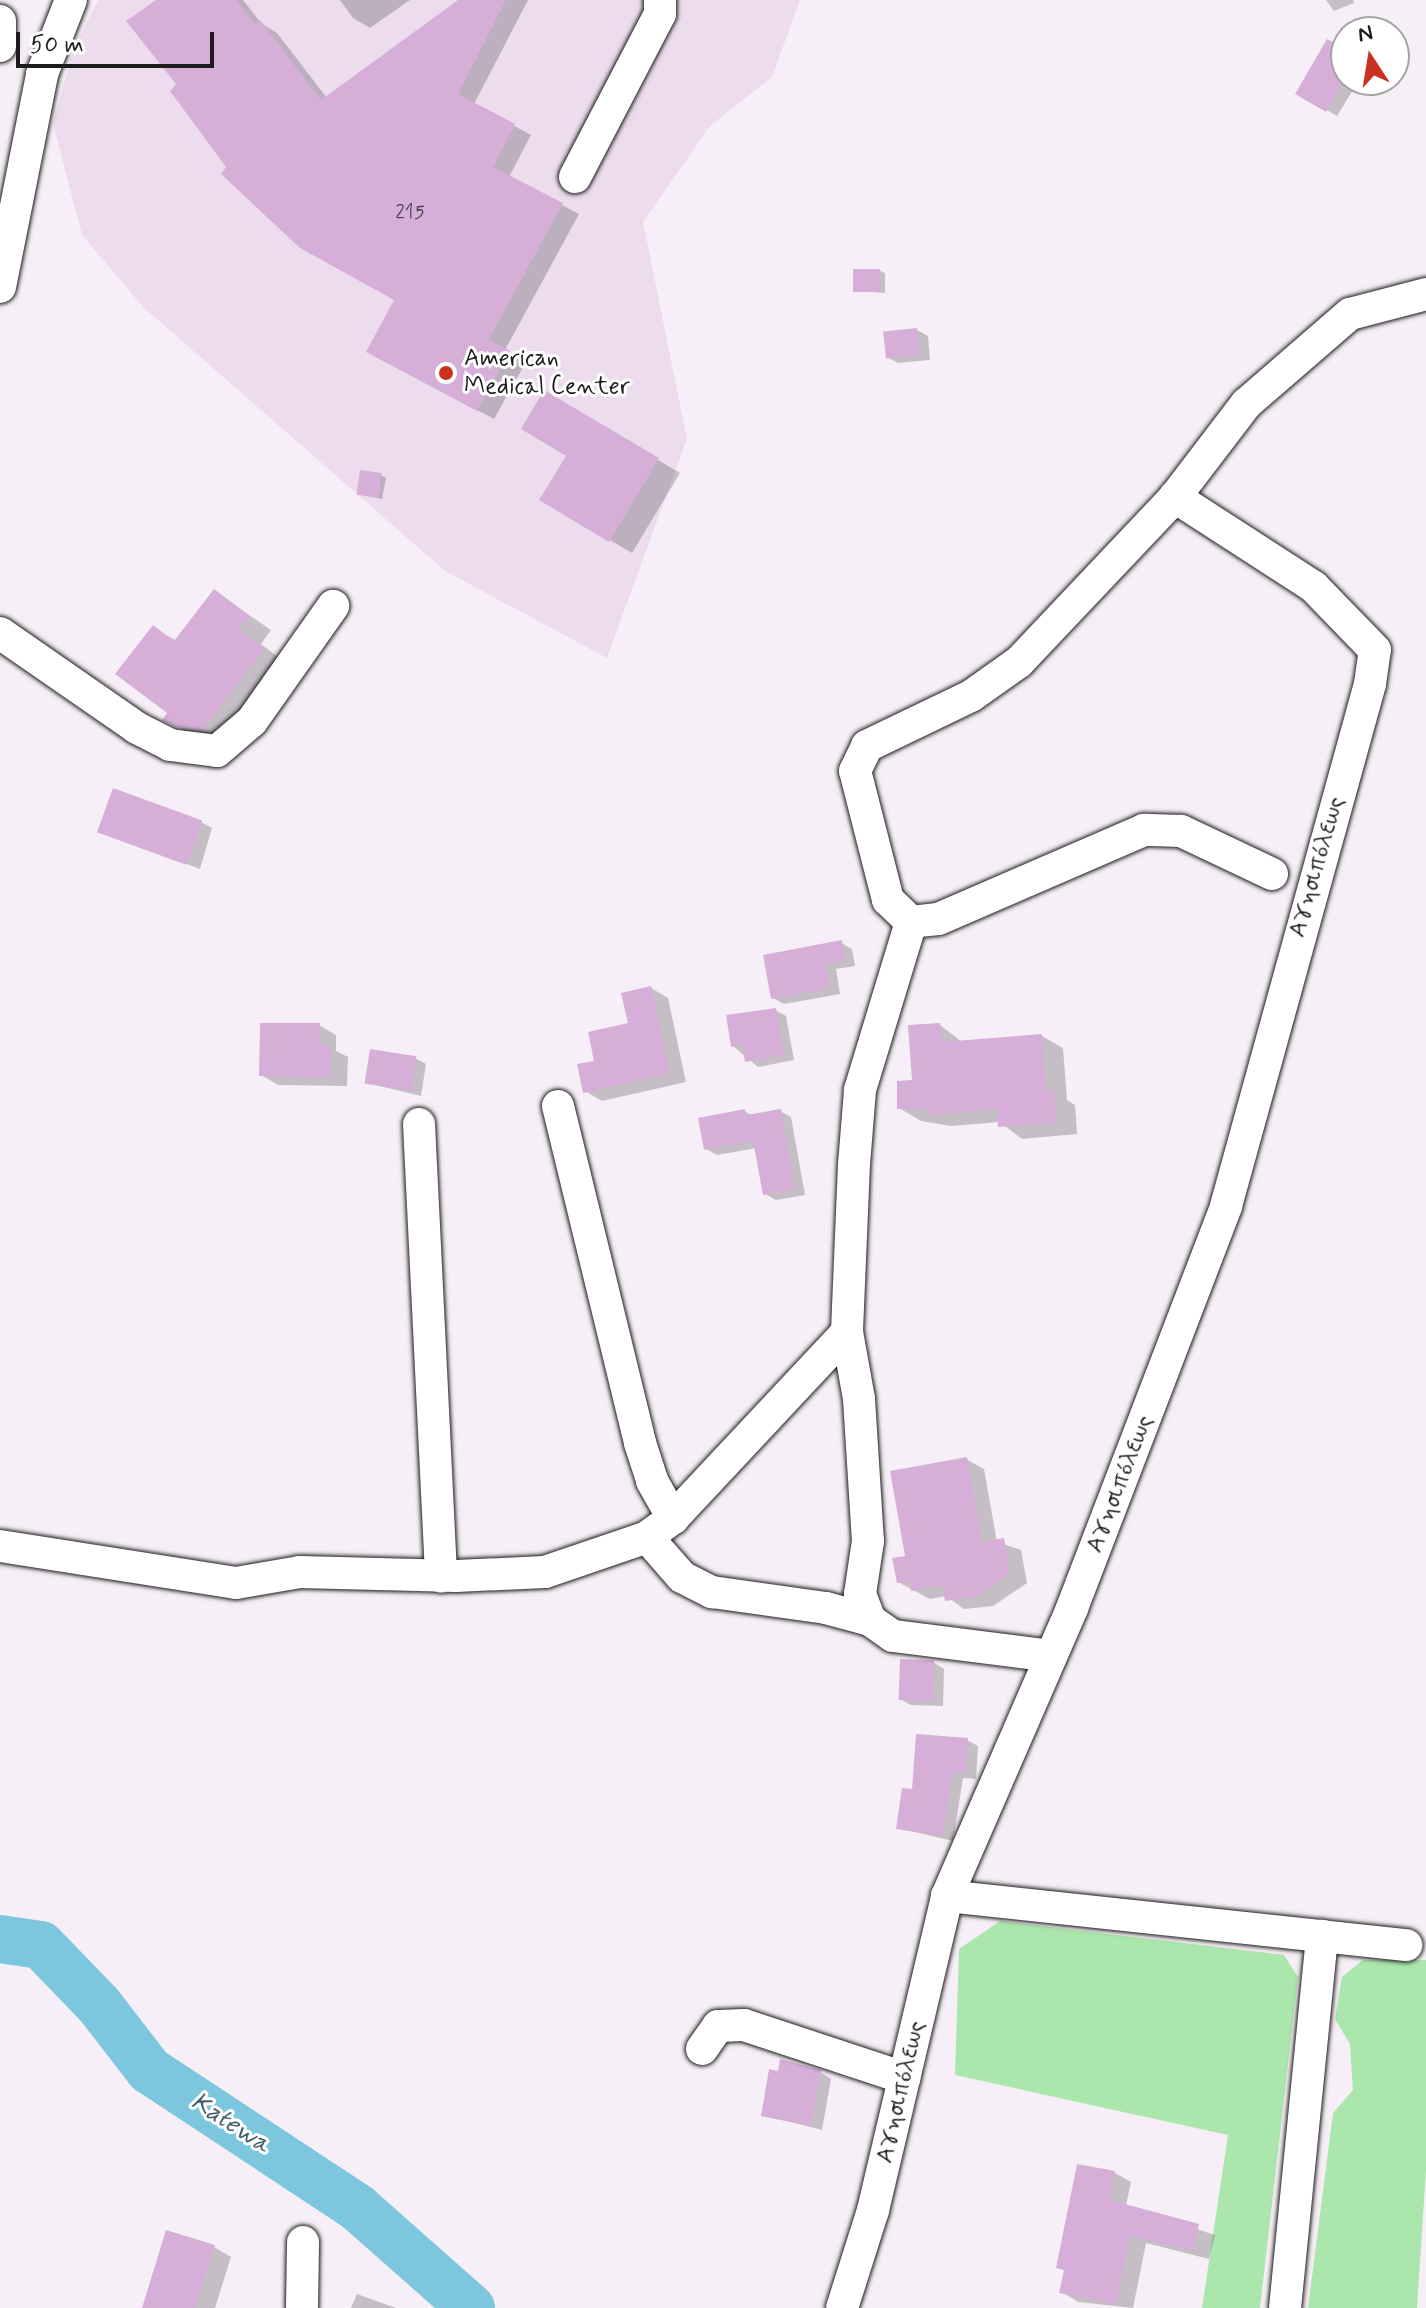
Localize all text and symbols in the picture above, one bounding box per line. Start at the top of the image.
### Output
scale bar [20,16,218,66]
north arrow [1330,16,1410,96]
text: N [1355,19,1376,50]
text: 50 m [30,30,84,61]
house number: 215 [395,200,425,224]
place label: American Medical Center [464,345,625,401]
marker: American Medical Center [435,362,457,384]
street label: Αγησιπόλεως [1283,793,1351,941]
street label: Αγησιπόλεως [1081,1411,1159,1557]
street label: Αγησιπόλεως [871,2018,931,2166]
water label: Katewa [184,2087,276,2161]

